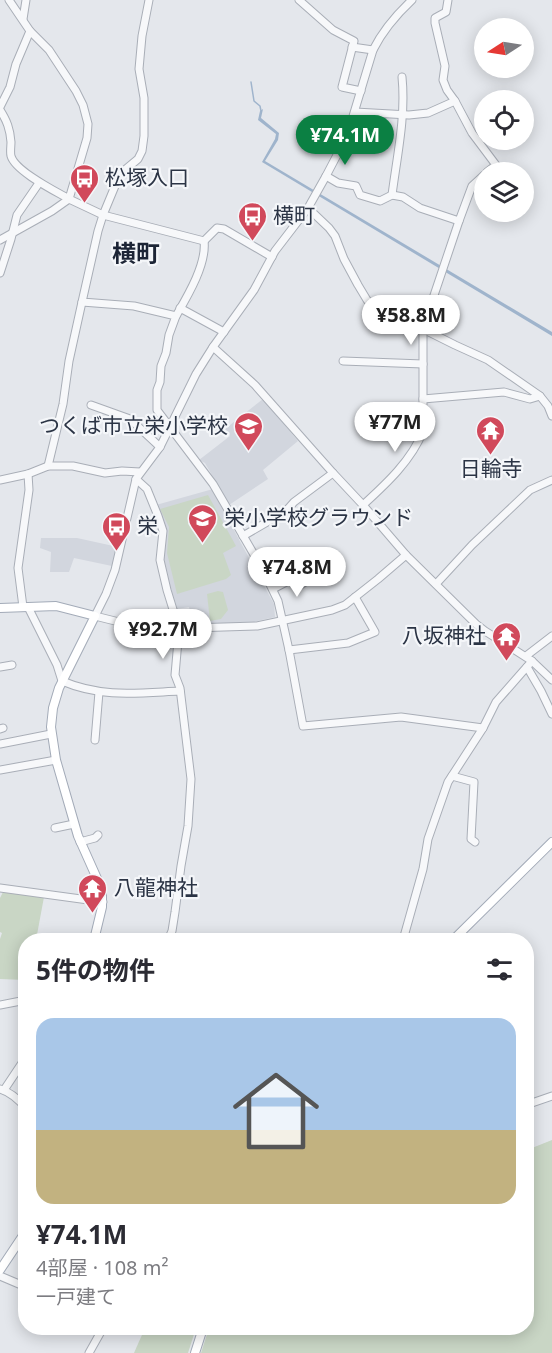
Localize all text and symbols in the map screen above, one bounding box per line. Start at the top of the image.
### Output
north arrow [474,18,534,78]
map controls [474,18,534,222]
button: locate [474,90,534,150]
pin: ¥74.1M [296,115,394,166]
text: ¥74.1M [310,121,380,148]
bus stop icon: 松塚入口 [68,162,100,204]
button: layers [474,162,534,222]
place label: 松塚入口 [105,163,189,191]
bus stop icon: 横町 [236,200,268,242]
place label: 横町 [273,201,315,229]
district label: 横町 [112,236,160,269]
pin: ¥58.8M [362,295,460,346]
text: ¥58.8M [376,301,446,328]
pin: ¥77M [359,402,431,453]
text: ¥77M [368,408,422,435]
school or university icon: つくば市立栄小学校 [233,410,265,452]
place label: つくば市立栄小学校 [39,411,228,439]
temple icon: 日輪寺 [475,414,507,456]
place label: 日輪寺 [460,454,523,482]
school or university icon: 栄小学校グラウンド [187,502,219,544]
place label: 栄小学校グラウンド [224,503,413,531]
bus stop icon: 栄 [100,510,132,552]
place label: 栄 [137,511,158,539]
pin: ¥74.8M [248,547,346,598]
text: ¥74.8M [262,553,332,580]
pin: ¥92.7M [114,609,212,660]
text: ¥92.7M [128,615,198,642]
temple icon: 八坂神社 [491,620,523,662]
place label: 八坂神社 [402,621,486,649]
temple icon: 八龍神社 [77,872,109,914]
place label: 八龍神社 [114,873,198,901]
text: 5件の物件 [36,952,155,988]
icon: filters [483,953,516,986]
icon: home [222,1057,330,1165]
text: ¥74.1M [36,1216,127,1252]
text: 4部屋 · 108 m² [36,1254,168,1281]
text: 一戸建て [36,1283,116,1310]

